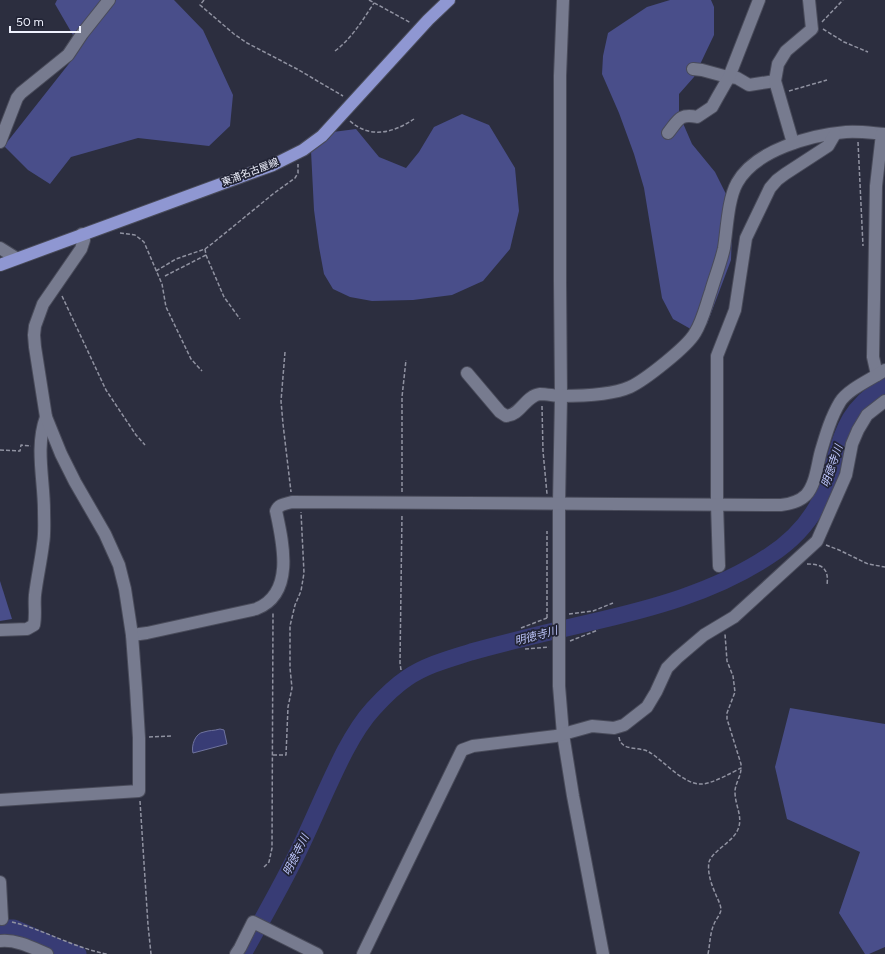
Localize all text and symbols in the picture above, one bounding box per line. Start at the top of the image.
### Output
scale bar [10,8,80,34]
text: 50 m [16,15,44,29]
street label: 東浦名古屋線 [220,155,280,189]
water label: 明徳寺川 [819,442,846,489]
water label: 明徳寺川 [513,624,560,648]
water label: 明徳寺川 [280,832,312,878]

